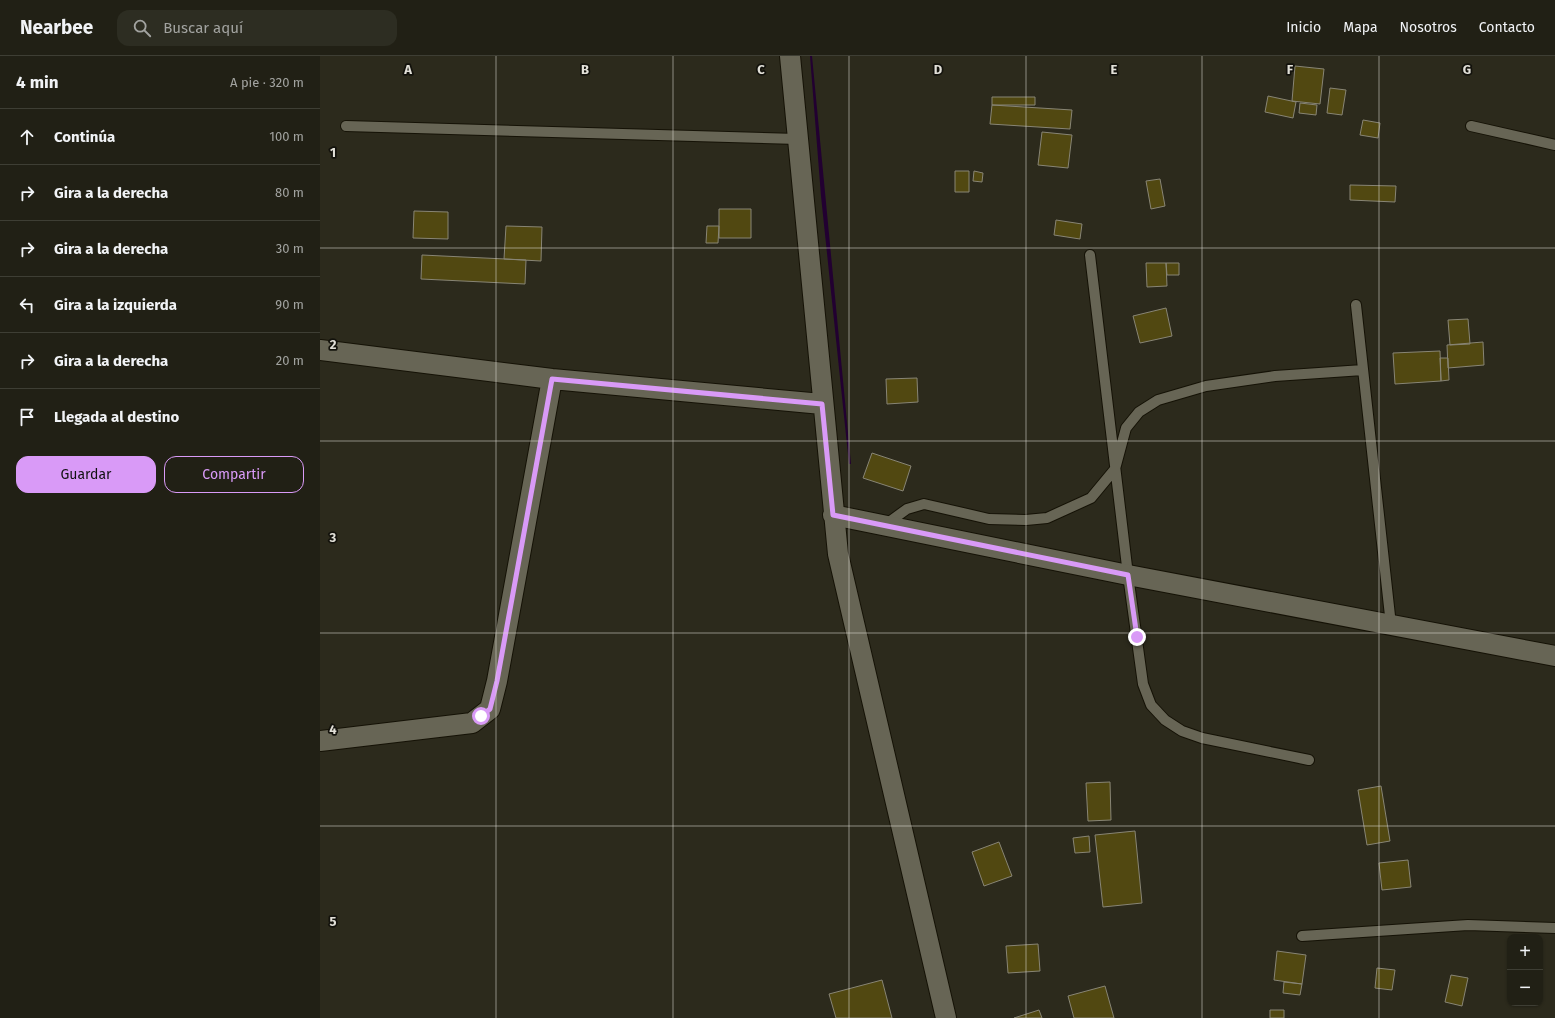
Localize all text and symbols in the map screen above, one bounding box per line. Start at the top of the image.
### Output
search box [117,10,397,46]
text: Nearbee [20,16,93,39]
icon: search [131,17,153,39]
text: Buscar aquí [163,19,243,37]
text: Inicio [1286,19,1321,36]
text: Mapa [1343,19,1378,36]
text: Nosotros [1400,19,1457,36]
text: Contacto [1479,19,1535,36]
text: A [403,62,412,77]
text: B [581,62,589,77]
text: C [757,62,765,77]
text: D [934,62,943,77]
text: E [1111,62,1118,77]
text: F [1287,62,1294,77]
text: G [1463,62,1471,77]
text: 4 min [16,72,59,93]
text: A pie · 320 m [230,75,304,90]
icon: ahead [16,126,38,148]
text: Continúa [54,128,115,146]
text: 100 m [269,129,304,144]
text: 1 [330,145,336,160]
icon: right [16,182,38,204]
text: Gira a la derecha [54,184,168,202]
text: 80 m [275,185,304,200]
icon: right [16,238,38,260]
text: Gira a la derecha [54,240,168,258]
text: 30 m [276,241,304,256]
icon: left [16,294,38,316]
text: Gira a la izquierda [54,296,177,314]
text: 90 m [275,297,304,312]
text: 2 [330,337,337,352]
icon: right [16,350,38,372]
text: Gira a la derecha [54,352,168,370]
text: 20 m [276,353,304,368]
icon: arrive [16,406,38,428]
text: Llegada al destino [54,408,179,426]
button: Guardar [16,456,156,493]
button: Compartir [164,456,304,493]
text: 3 [329,530,337,545]
route end [1128,628,1146,646]
route start [472,707,490,725]
text: 4 [329,722,337,737]
text: 5 [330,914,337,929]
map controls [1507,934,1543,1006]
button: + [1507,934,1543,970]
button: − [1507,970,1543,1006]

